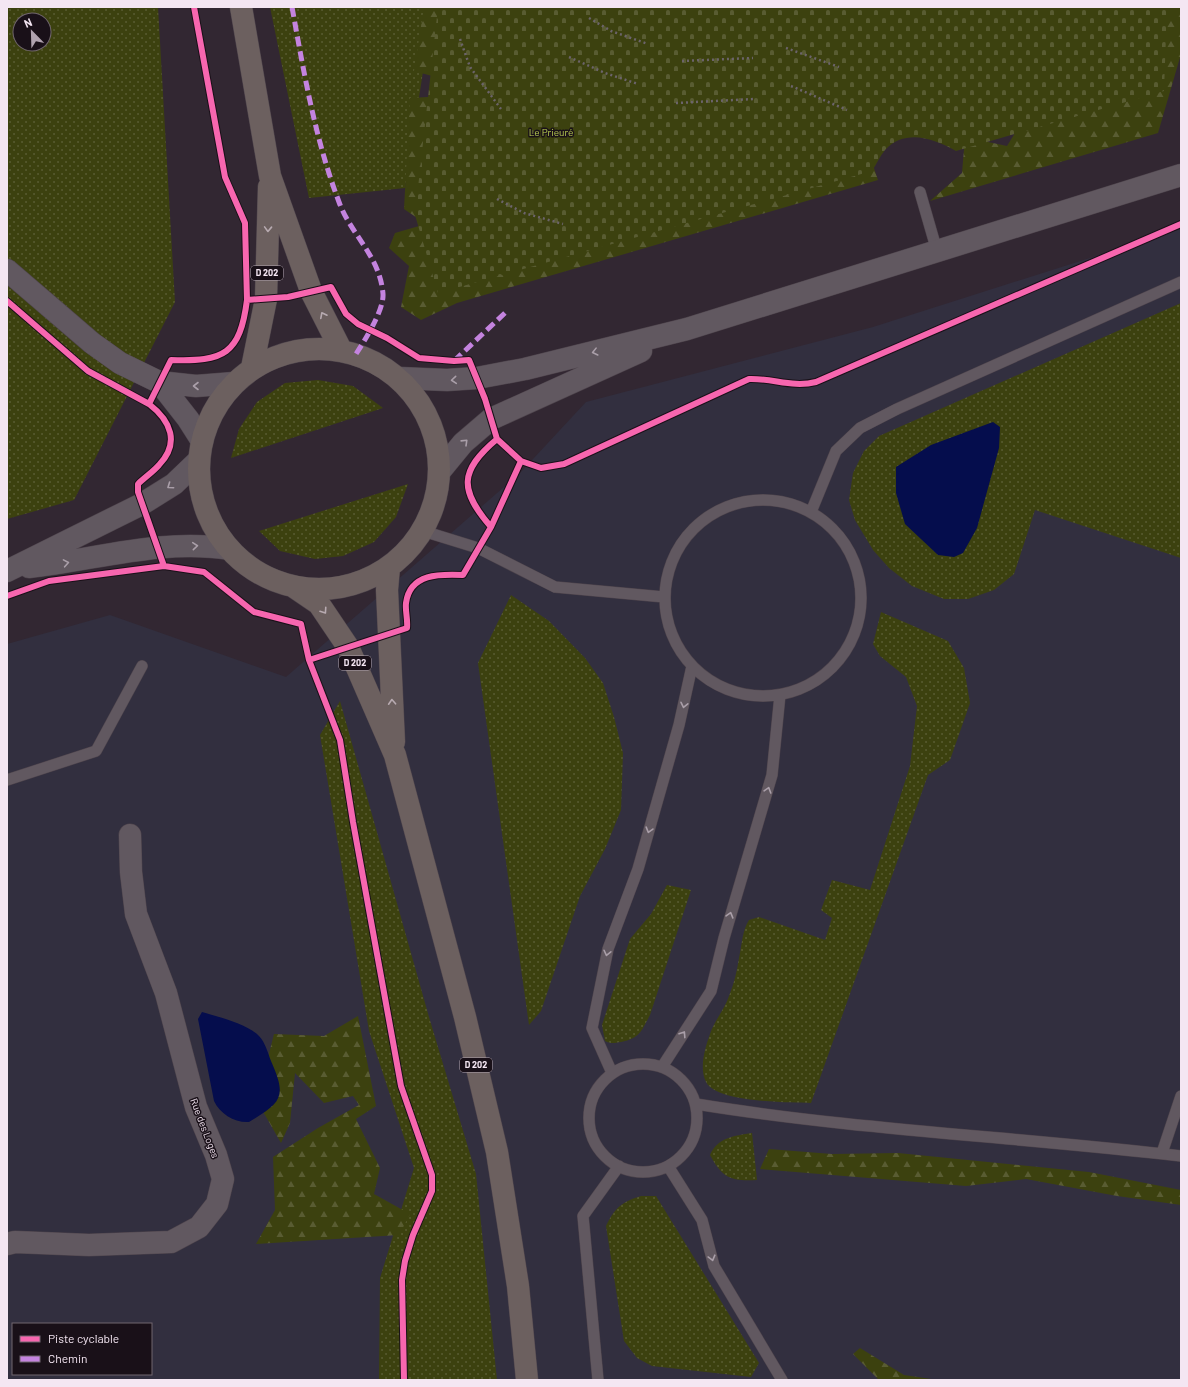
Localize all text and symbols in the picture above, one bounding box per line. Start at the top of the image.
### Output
north arrow [12,12,52,52]
text: N [22,15,34,30]
park label: Le Prieuré [529,126,573,138]
one-way arrow [264,226,272,232]
road number: D 202 [251,266,283,280]
one-way arrow [320,312,328,319]
one-way arrow [592,347,599,356]
one-way arrow [451,375,457,384]
one-way arrow [193,382,199,390]
one-way arrow [460,439,468,447]
one-way arrow [167,481,174,489]
one-way arrow [192,541,198,550]
one-way arrow [63,559,69,567]
one-way arrow [319,606,326,613]
road number: D 202 [339,656,371,670]
one-way arrow [388,699,396,705]
one-way arrow [680,701,688,708]
one-way arrow [763,787,772,794]
one-way arrow [645,826,654,833]
one-way arrow [725,911,734,918]
one-way arrow [604,950,612,956]
one-way arrow [679,1031,686,1038]
road number: D 202 [460,1058,492,1072]
street label: Rue des Loges [188,1097,222,1160]
one-way arrow [707,1255,715,1261]
legend [12,1323,152,1375]
text: Piste cyclable [48,1331,119,1345]
text: Chemin [48,1351,88,1365]

